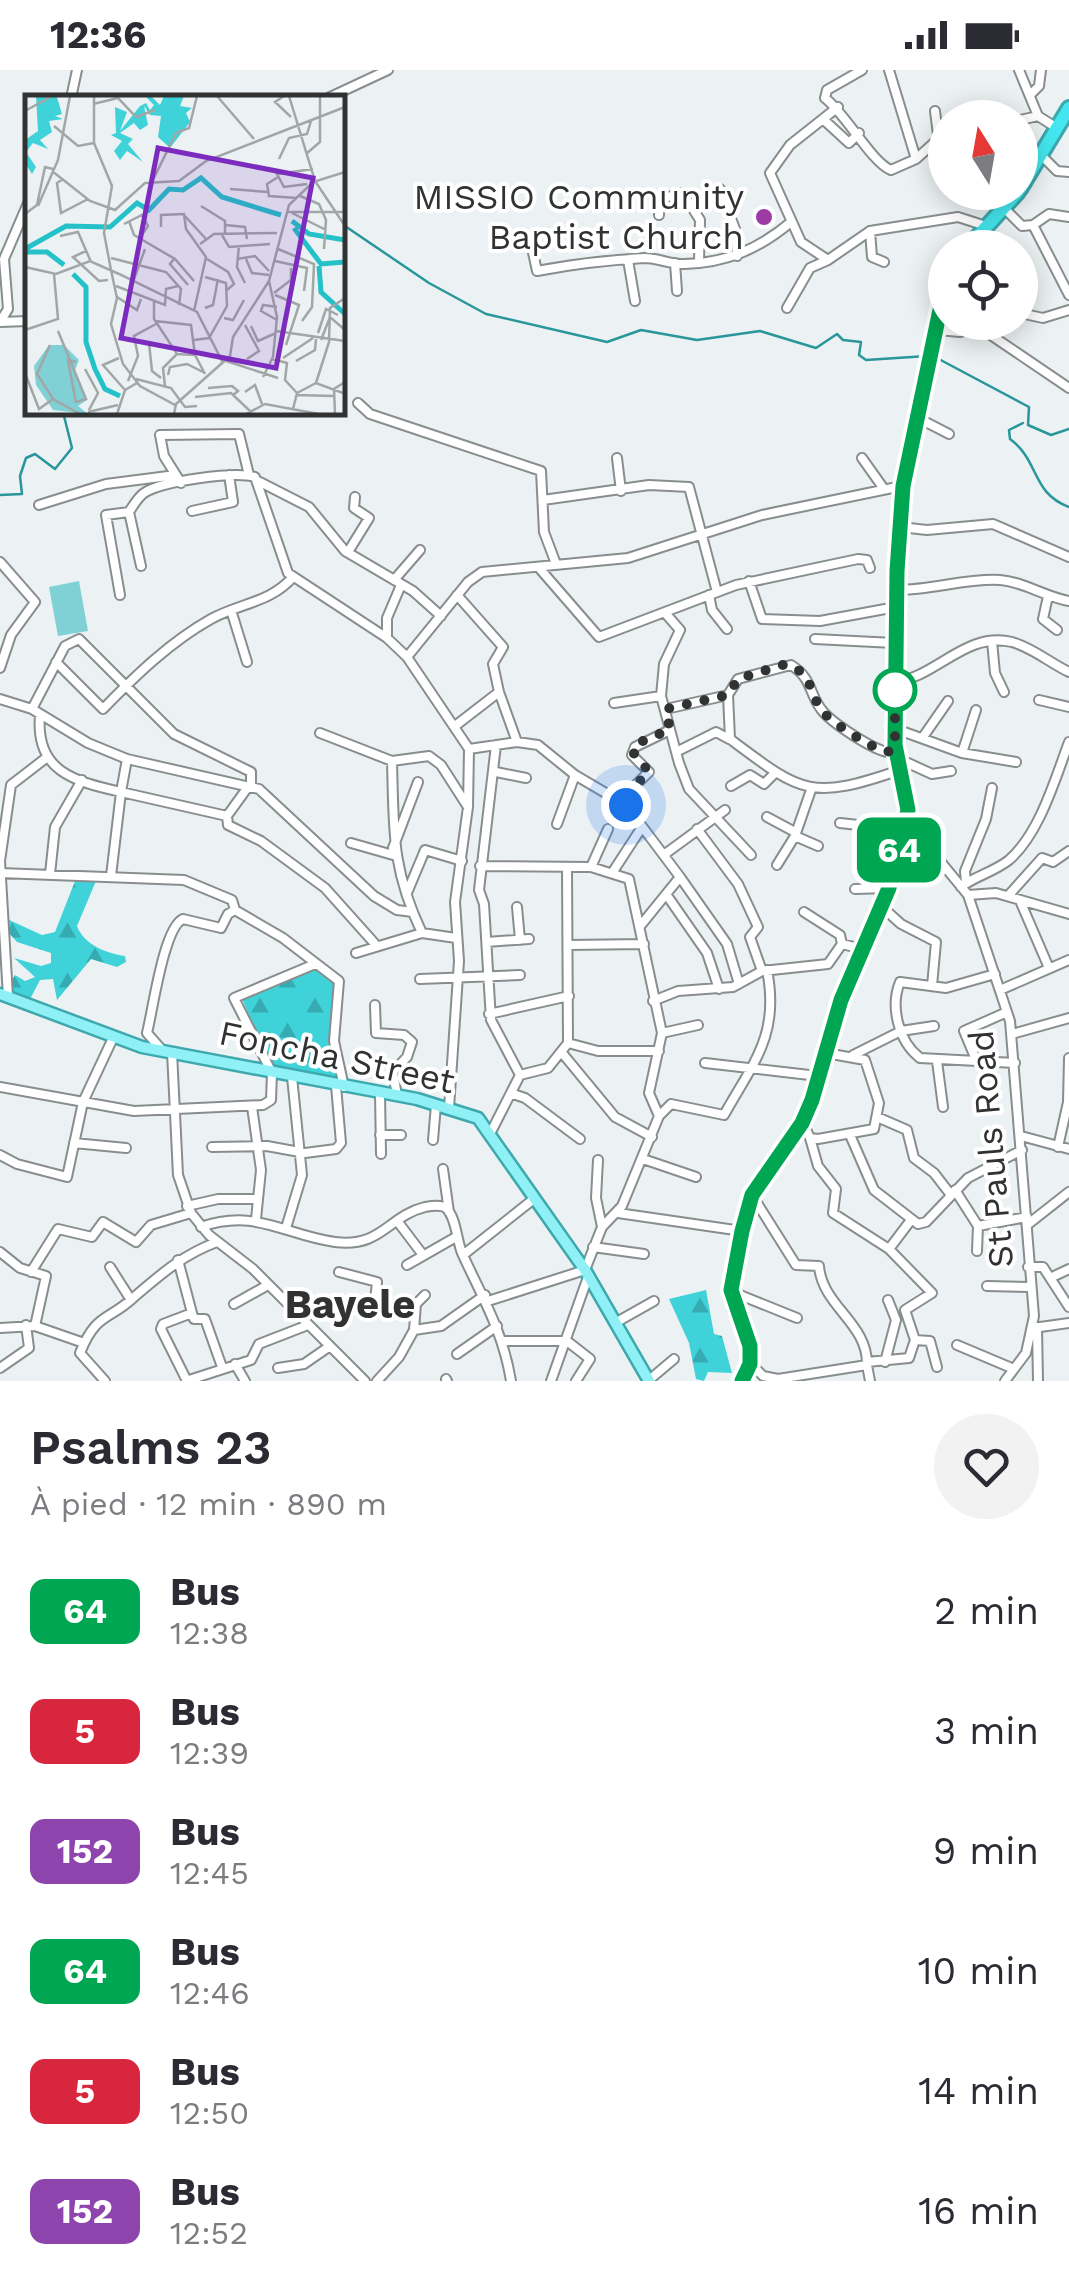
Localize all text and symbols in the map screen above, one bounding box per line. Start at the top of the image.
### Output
text: 12:36 [50,13,146,57]
inset map [25,95,345,415]
north arrow [928,100,1038,210]
map controls [928,100,1038,340]
place label: MISSIO Community Baptist Church [413,176,744,258]
marker: MISSIO Community Baptist Church [753,206,775,228]
button: locate [928,230,1038,340]
unlabelled marker [874,669,916,711]
your location [601,780,651,830]
line badge: 64 [854,818,944,882]
text: 64 [877,829,921,871]
street label: Foncha Street [215,1012,459,1103]
street label: St Pauls Road [960,1028,1022,1270]
district label: Bayele [285,1281,415,1328]
button: heart [934,1414,1039,1519]
text: Psalms 23 [30,1419,272,1476]
text: À pied · 12 min · 890 m [30,1485,387,1523]
text: Bus [170,1570,240,1614]
text: 2 min [934,1589,1039,1633]
text: 64 [63,1590,107,1632]
text: 12:38 [170,1614,249,1652]
text: Bus [170,1690,240,1734]
text: 3 min [934,1709,1039,1753]
text: 5 [75,1710,95,1752]
text: 12:39 [170,1734,249,1772]
text: Bus [170,1810,240,1854]
text: 9 min [933,1829,1039,1873]
text: 152 [57,1830,113,1872]
text: 12:45 [170,1854,249,1892]
text: Bus [170,1930,240,1974]
text: 10 min [918,1949,1039,1993]
text: 64 [63,1950,107,1992]
text: 12:46 [170,1974,250,2012]
text: Bus [170,2050,240,2094]
text: 14 min [918,2069,1039,2113]
text: 5 [75,2070,95,2112]
text: 12:50 [170,2094,249,2132]
text: Bus [170,2170,240,2214]
text: 16 min [918,2189,1039,2233]
text: 152 [57,2190,113,2232]
text: 12:52 [170,2214,248,2252]

